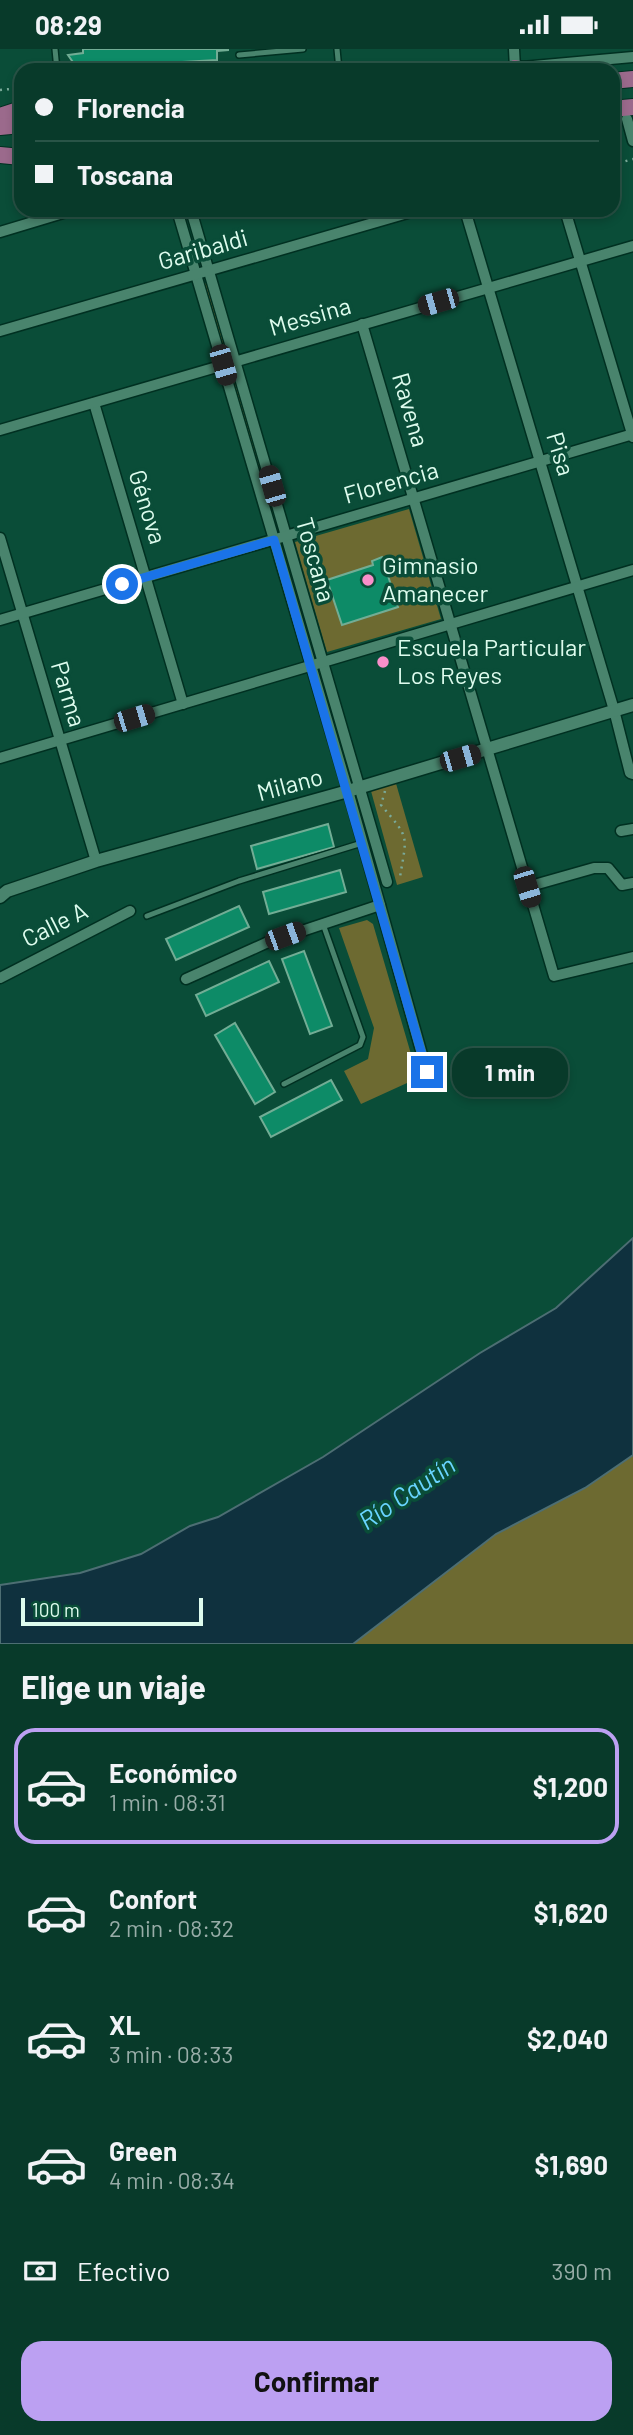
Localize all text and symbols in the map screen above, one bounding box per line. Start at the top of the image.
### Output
text: 08:29 [35,9,102,40]
text: Florencia [77,92,185,123]
text: Toscana [77,159,173,190]
street label: Garibaldi [154,222,251,275]
car [415,286,462,318]
street label: Messina [265,290,354,341]
car [208,342,239,388]
street label: Ravena [387,369,436,450]
street label: Pisa [541,428,582,479]
street label: Florencia [340,454,441,509]
car [257,463,288,509]
street label: Génova [123,466,173,547]
street label: Toscana [291,514,342,605]
place label: Gimnasio Amanecer [382,550,488,607]
route start [106,568,138,600]
marker: Gimnasio Amanecer [360,572,376,588]
place label: Escuela Particular Los Reyes [397,632,586,689]
marker: Escuela Particular Los Reyes [375,654,391,670]
street label: Parma [46,657,93,730]
car [111,702,158,734]
car [437,742,484,774]
street label: Milano [254,761,326,806]
car [511,864,544,910]
street label: Calle A [17,895,92,952]
car [262,919,309,953]
callout: 1 min [452,1047,567,1097]
route end [411,1056,443,1088]
text: 1 min [485,1058,535,1086]
water label: Río Cautín [352,1448,460,1535]
scale bar [21,1595,203,1627]
text: 100 m [32,1598,80,1621]
text: Elige un viaje [21,1667,206,1705]
icon: car [25,1755,88,1818]
text: Económico [109,1757,238,1788]
text: $1,200 [533,1771,608,1802]
text: 1 min · 08:31 [109,1788,225,1816]
icon: car [25,1881,88,1944]
text: Confort [109,1883,197,1914]
text: $1,620 [534,1897,608,1928]
text: 2 min · 08:32 [109,1914,234,1942]
icon: car [25,2007,88,2070]
text: XL [109,2009,140,2040]
text: $2,040 [527,2023,608,2054]
text: 3 min · 08:33 [109,2040,233,2068]
icon: car [25,2133,88,2196]
text: Green [109,2135,177,2166]
text: $1,690 [534,2149,608,2180]
text: 4 min · 08:34 [109,2166,235,2194]
icon: cash [21,2252,59,2290]
text: Efectivo [77,2255,170,2286]
text: 390 m [552,2257,612,2285]
button: Confirmar [21,2341,612,2421]

